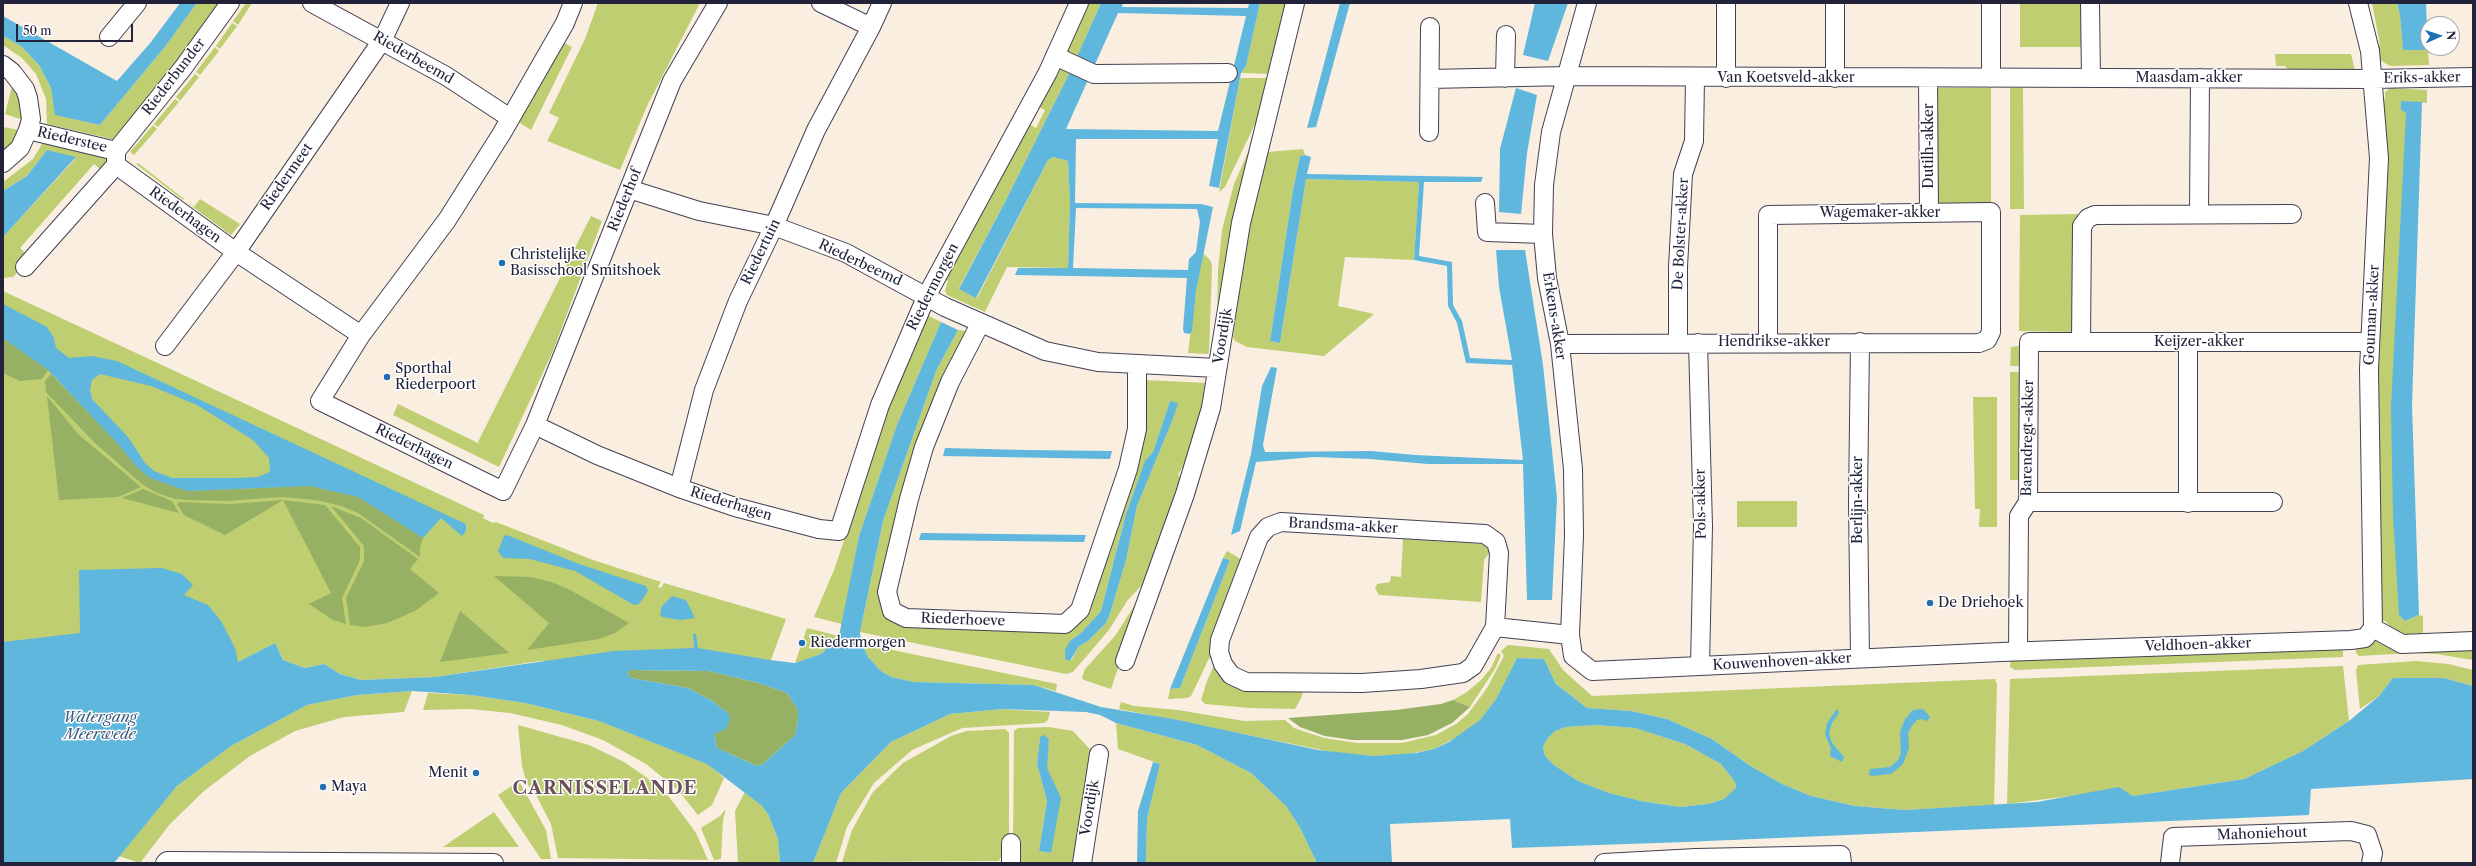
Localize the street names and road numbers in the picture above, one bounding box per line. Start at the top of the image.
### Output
street label: Riederbeemd [370,28,456,88]
street label: Riederbunder [139,35,209,119]
street label: Eriks-akker [2383,69,2461,87]
street label: Van Koetsveld-akker [1717,70,1855,86]
street label: Maasdam-akker [2136,70,2242,86]
street label: Dutilh-akker [1921,103,1937,189]
street label: Riederstee [35,124,109,156]
street label: Riedermeet [258,140,316,214]
street label: Riederhof [605,166,645,234]
street label: De Bolster-akker [1670,177,1692,291]
street label: Riederhagen [146,183,224,247]
street label: Wagemaker-akker [1820,205,1940,221]
street label: Riedertuin [738,216,784,288]
street label: Riederbeemd [816,236,904,290]
street label: Riedermorgen [904,240,962,334]
street label: Gouman-akker [2361,264,2383,366]
street label: Erkens-akker [1539,271,1569,361]
street label: Voordijk [1210,307,1236,365]
street label: Hendrikse-akker [1718,334,1830,350]
street label: Keijzer-akker [2154,334,2244,350]
street label: Barendregt-akker [2019,379,2037,497]
street label: Riederhagen [372,421,456,473]
street label: Berlijn-akker [1850,456,1866,544]
street label: Pols-akker [1692,468,1710,540]
street label: Riederhagen [688,484,774,524]
street label: Brandsma-akker [1288,515,1398,537]
street label: Riederhoeve [920,610,1006,630]
street label: Veldhoen-akker [2144,635,2252,655]
street label: Kouwenhoven-akker [1712,650,1852,674]
street label: Voordijk [1077,779,1103,837]
street label: Mahoniehout [2216,824,2308,844]

